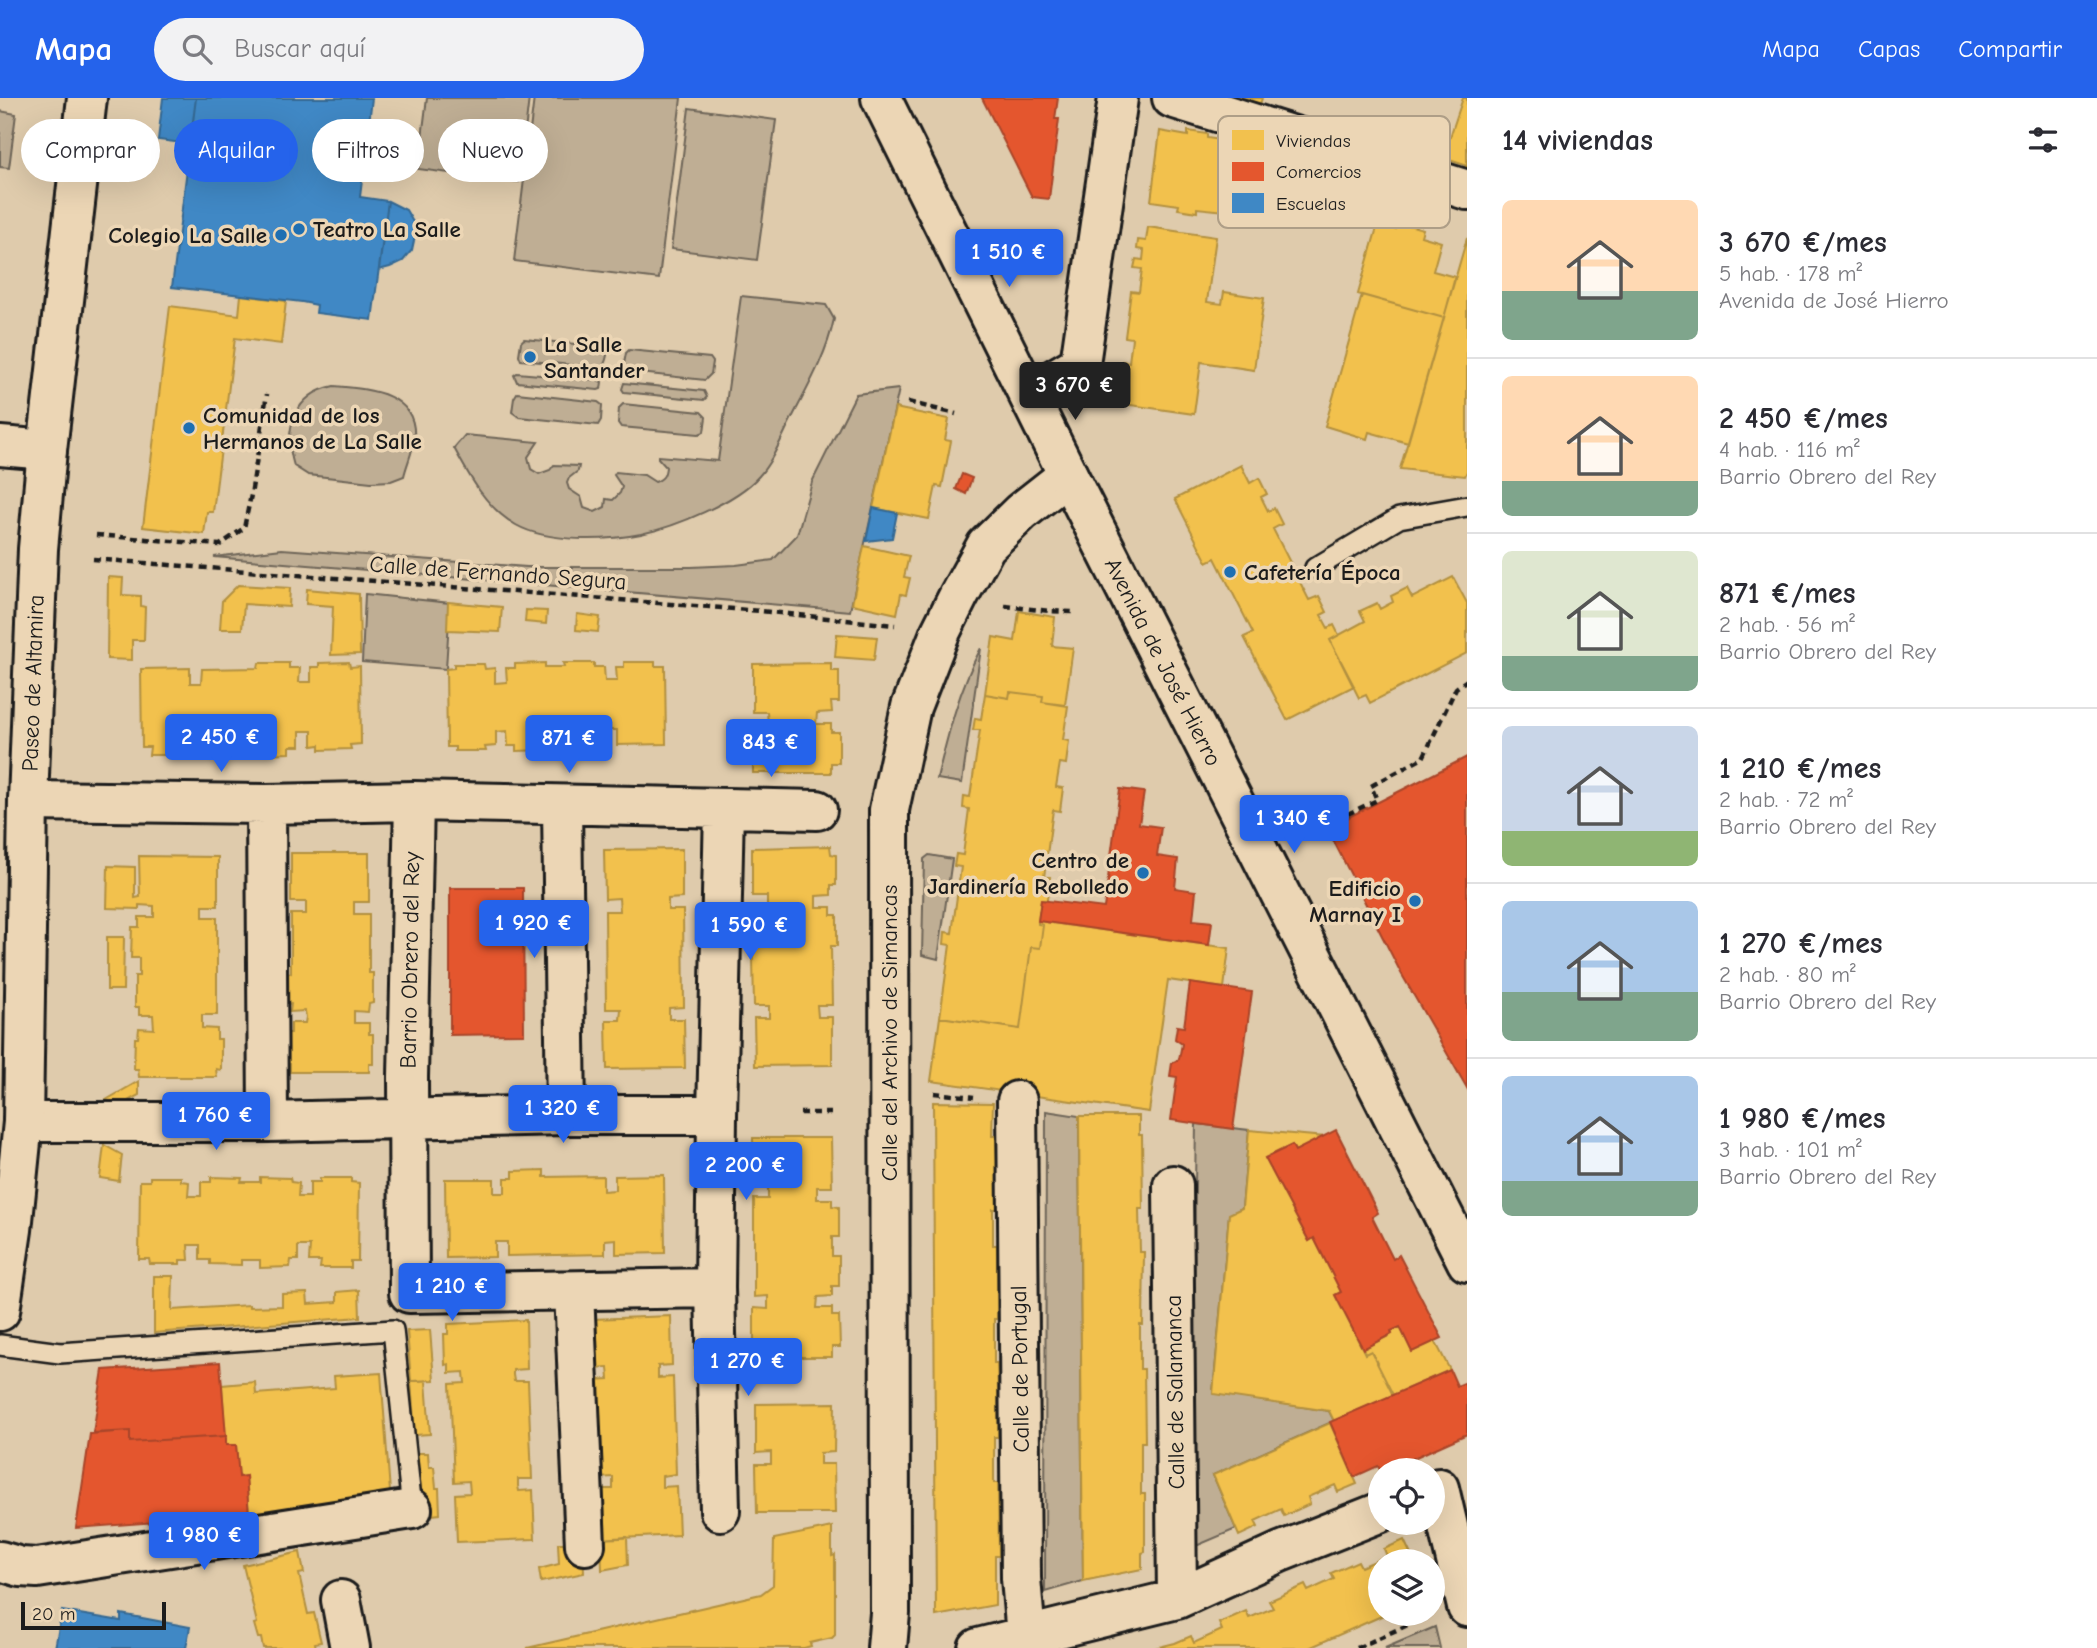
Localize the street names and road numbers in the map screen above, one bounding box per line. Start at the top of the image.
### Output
street label: Calle de Fernando Segura [369,551,627,595]
street label: Avenida de José Hierro [1099,554,1227,770]
street label: Paseo de Altamira [16,594,50,772]
street label: Barrio Obrero del Rey [395,851,425,1069]
street label: Calle del Archivo de Simancas [876,885,903,1181]
street label: Calle de Portugal [1005,1285,1035,1453]
street label: Calle de Salamanca [1160,1294,1190,1490]

